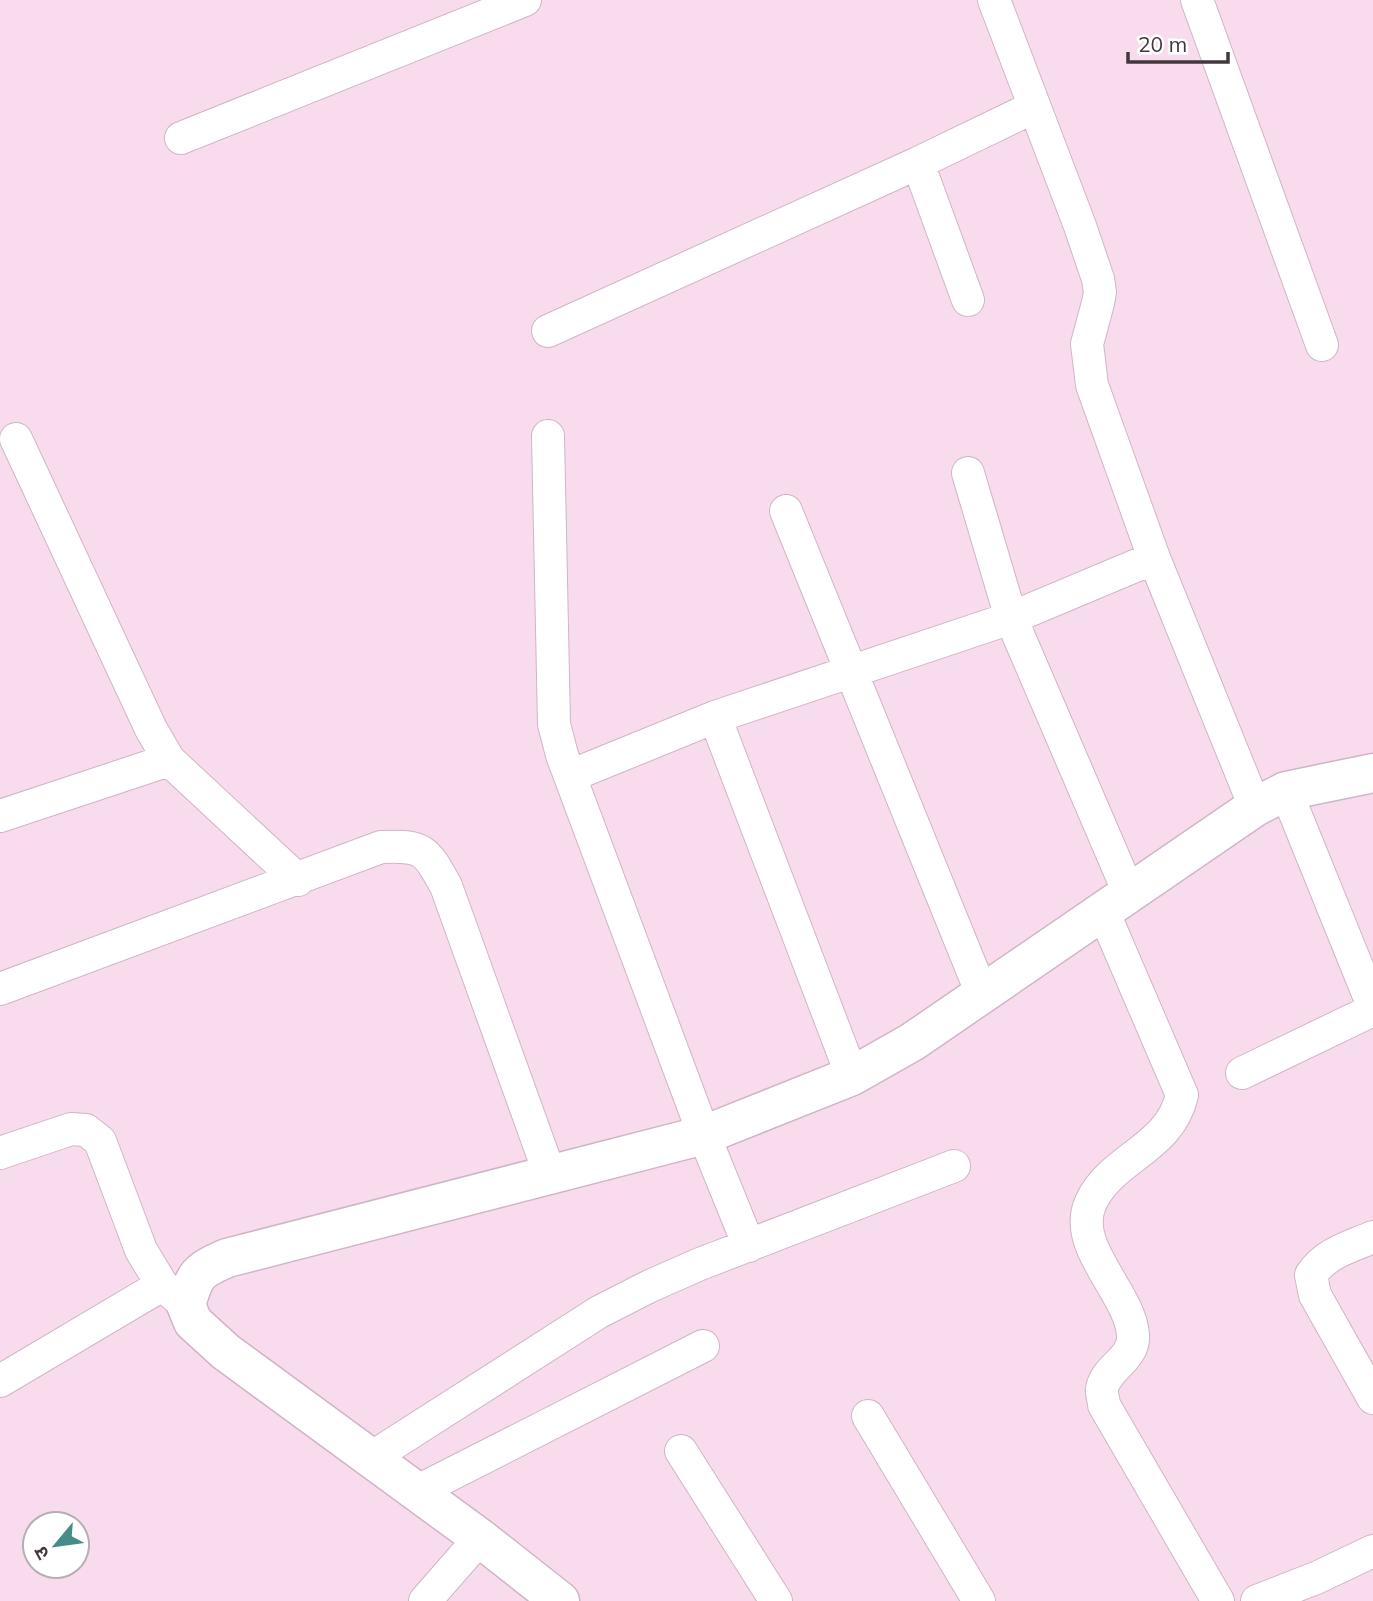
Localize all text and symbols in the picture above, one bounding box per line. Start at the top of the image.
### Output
scale bar [1128,21,1228,65]
text: 20 m [1138,31,1187,57]
north arrow [21,1510,91,1580]
text: उ [28,1542,54,1564]

